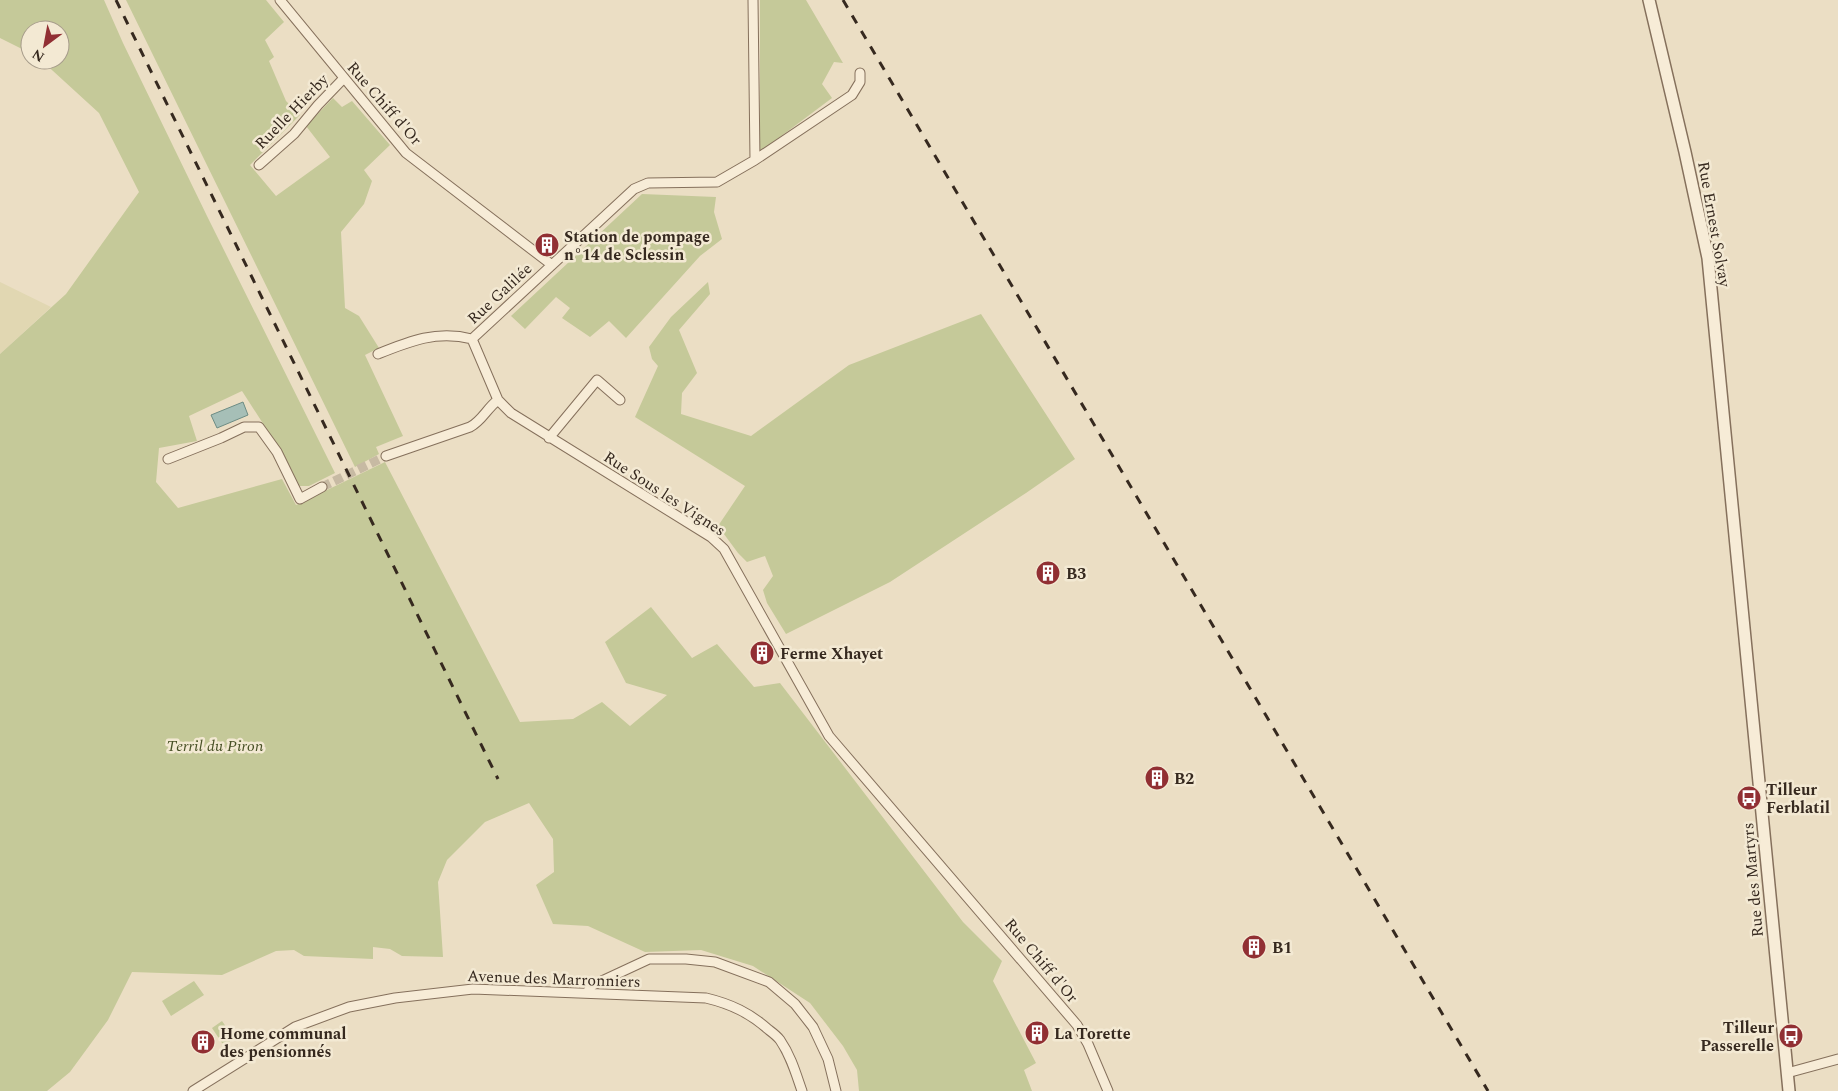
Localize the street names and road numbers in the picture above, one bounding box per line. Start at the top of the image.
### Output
street label: Rue Chiff d'Or [341,56,428,151]
street label: Ruelle Hierby [249,67,335,155]
street label: Rue Ernest Solvay [1691,160,1737,290]
street label: Rue Galilée [462,257,538,330]
street label: Rue Sous les Vignes [599,445,730,542]
street label: Rue des Martyrs [1736,822,1770,938]
street label: Rue Chiff d'Or [999,913,1084,1008]
street label: Avenue des Marronniers [467,964,641,994]

